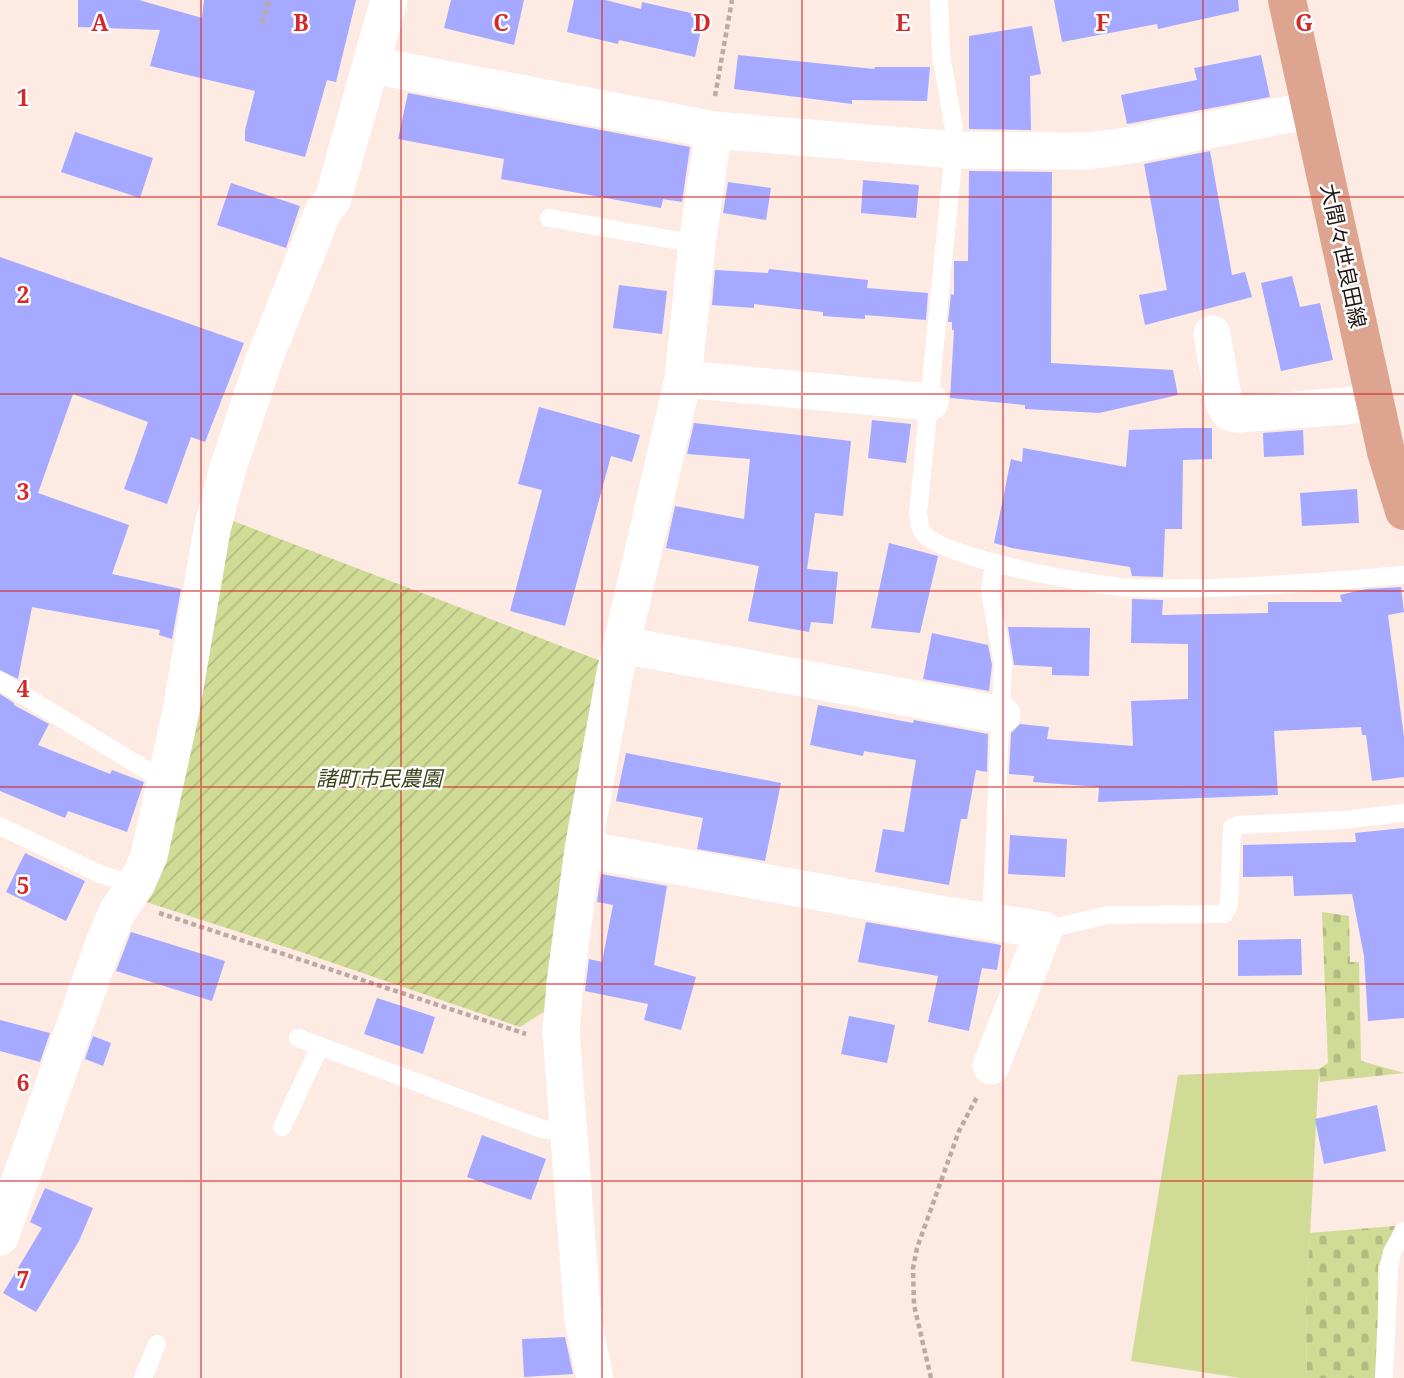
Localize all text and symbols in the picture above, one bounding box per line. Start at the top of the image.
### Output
text: A [91,6,109,38]
text: B [293,6,309,38]
text: C [493,6,509,38]
text: D [693,6,711,38]
text: E [895,6,911,38]
text: F [1096,6,1110,38]
text: G [1295,6,1313,38]
text: 1 [17,81,30,113]
street label: 大間々世良田線 [1315,181,1373,331]
text: 2 [17,278,30,310]
text: 3 [17,475,30,507]
text: 4 [17,672,30,704]
park label: 諸町市民農園 [316,764,445,792]
text: 5 [17,869,30,901]
text: 6 [17,1066,30,1098]
text: 7 [17,1263,30,1295]

